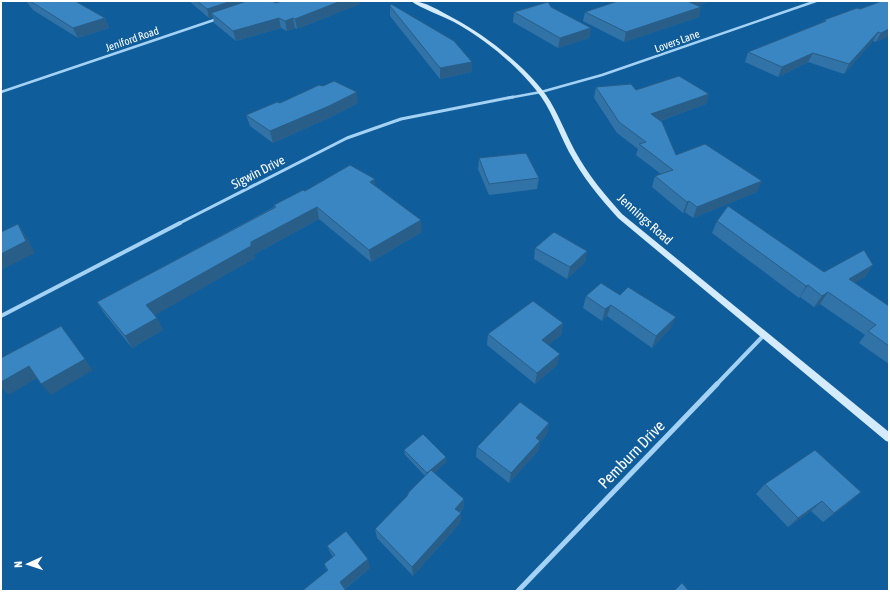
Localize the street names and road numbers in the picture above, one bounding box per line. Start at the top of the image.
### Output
street label: Jeniford Road [104,24,160,54]
street label: Lovers Lane [653,27,701,55]
street label: Sigwin Drive [229,152,287,192]
street label: Jennings Road [614,190,676,248]
street label: Pemburn Drive [594,416,668,492]

